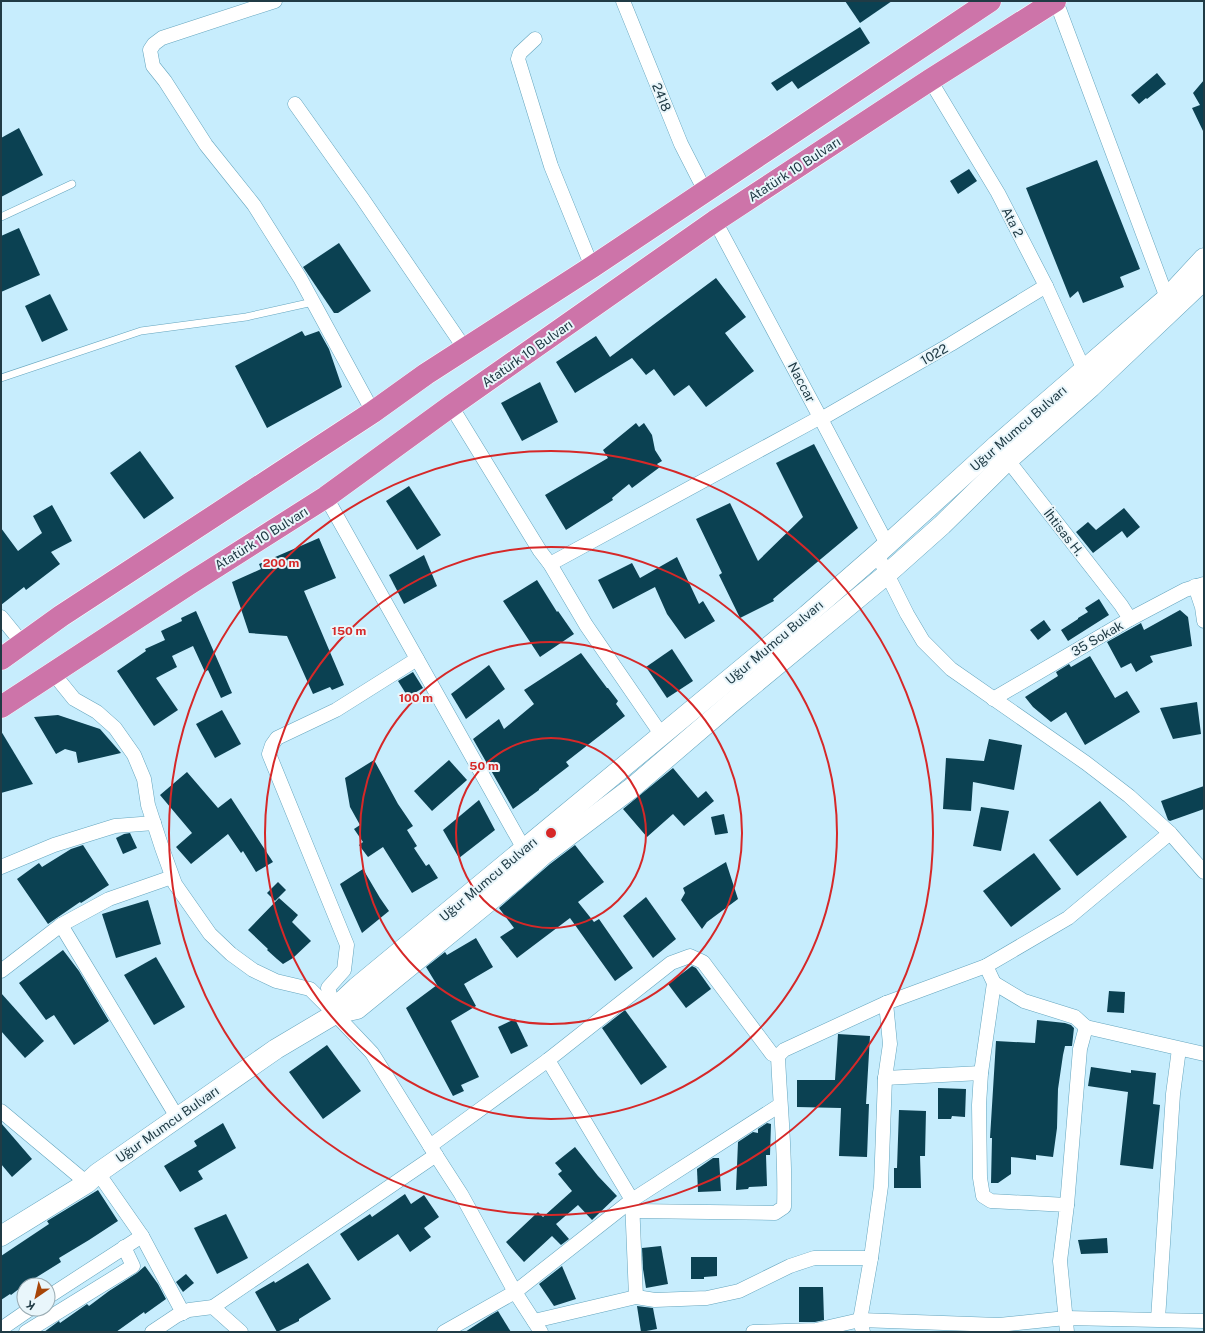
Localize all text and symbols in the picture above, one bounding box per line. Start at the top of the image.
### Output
street label: 2418 [649,81,674,114]
street label: Atatürk 10 Bulvarı [745,134,843,205]
street label: Ata 2 [999,205,1027,240]
street label: Atatürk 10 Bulvarı [479,317,575,390]
street label: 1022 [918,341,951,368]
street label: Naccar [785,360,818,405]
street label: Uğur Mumcu Bulvarı [967,383,1070,474]
street label: Atatürk 10 Bulvarı [212,504,311,573]
street label: İhtisas H. [1041,506,1087,559]
text: 200 m [263,556,299,570]
street label: Uğur Mumcu Bulvarı [723,597,826,688]
street label: 35 Sokak [1069,618,1126,659]
text: 150 m [332,624,366,638]
text: 100 m [399,691,433,705]
text: 50 m [469,759,499,773]
centre of rings [544,826,558,840]
street label: Uğur Mumcu Bulvarı [437,834,540,925]
street label: Uğur Mumcu Bulvarı [113,1083,222,1166]
north arrow [16,1277,56,1317]
text: K [24,1298,37,1312]

